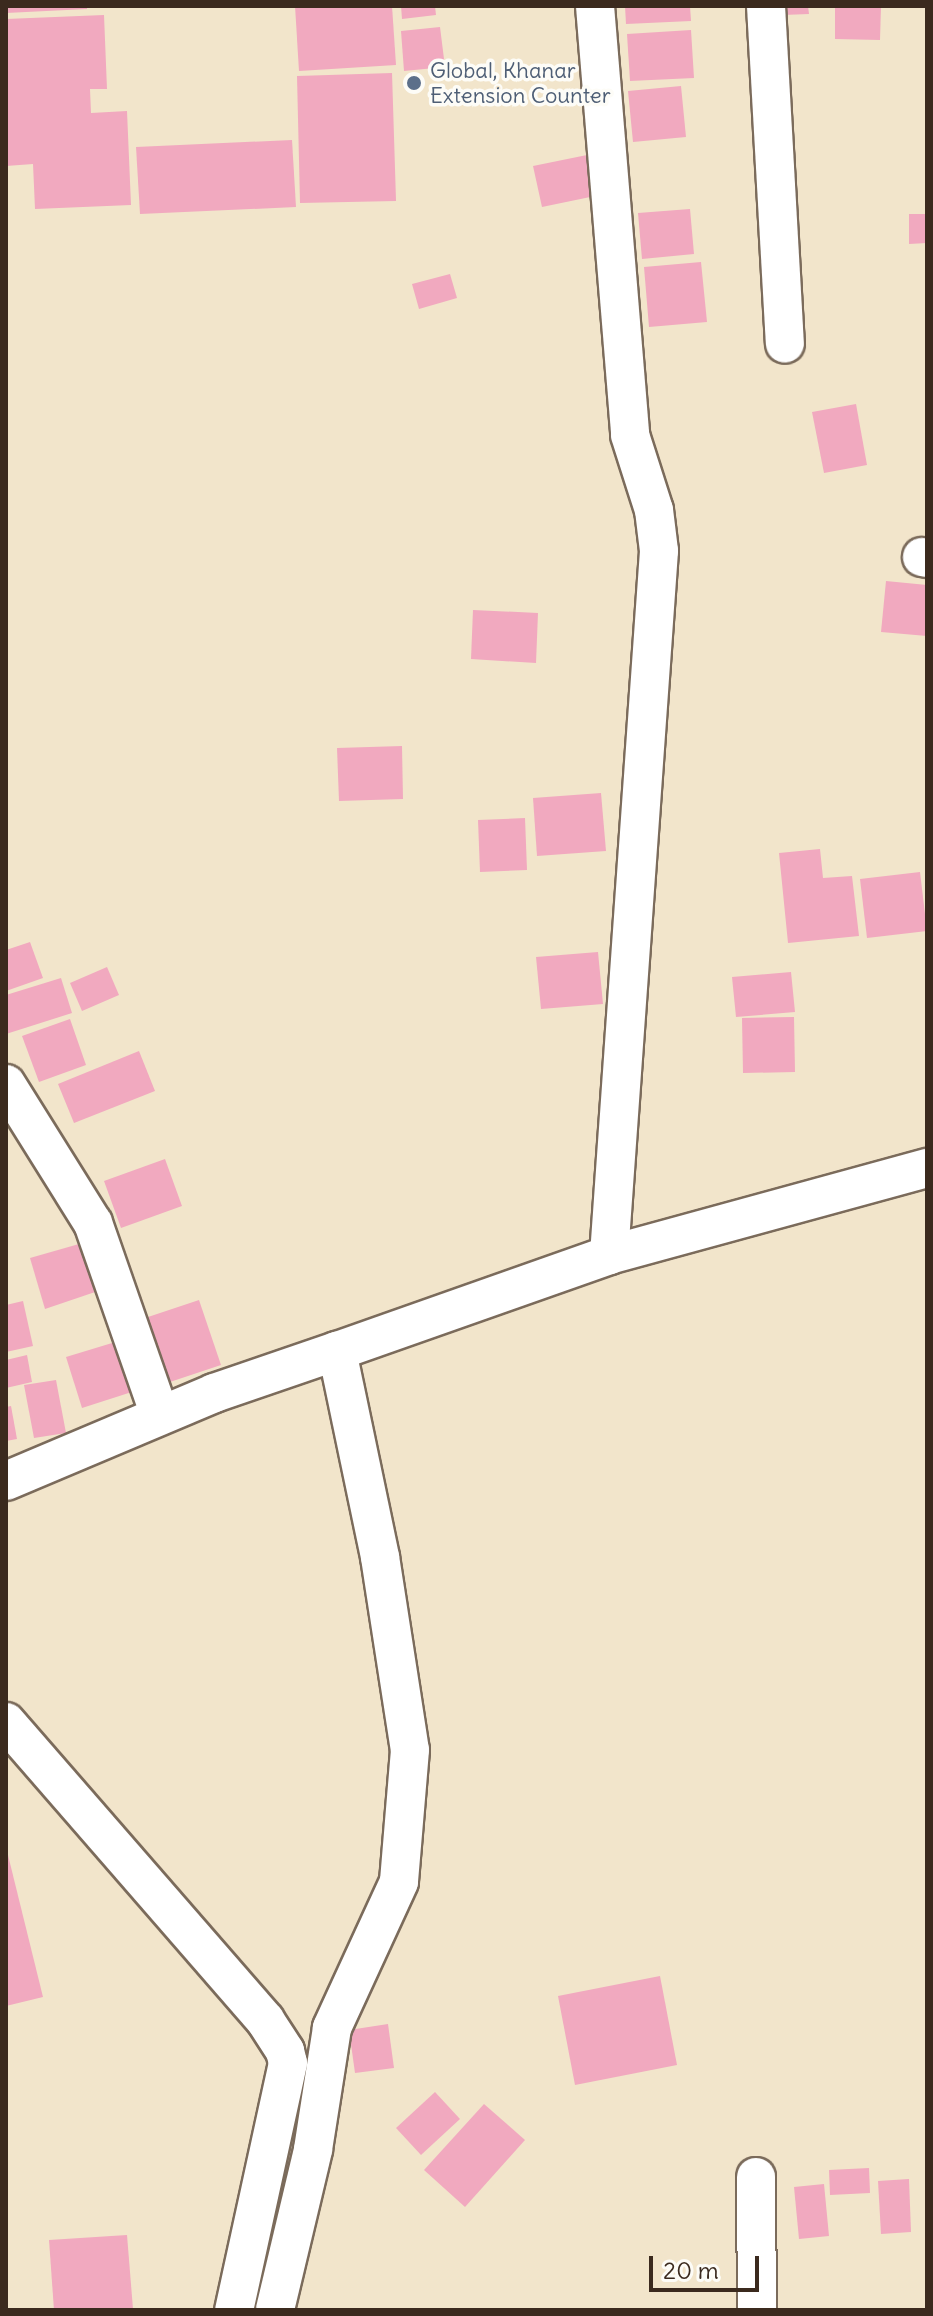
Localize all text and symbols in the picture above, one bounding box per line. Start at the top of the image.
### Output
place label: Global, Khanar Extension Counter [430,57,611,108]
marker: Global, Khanar Extension Counter [405,74,423,92]
scale bar [653,2240,763,2290]
text: 20 m [663,2255,719,2285]

